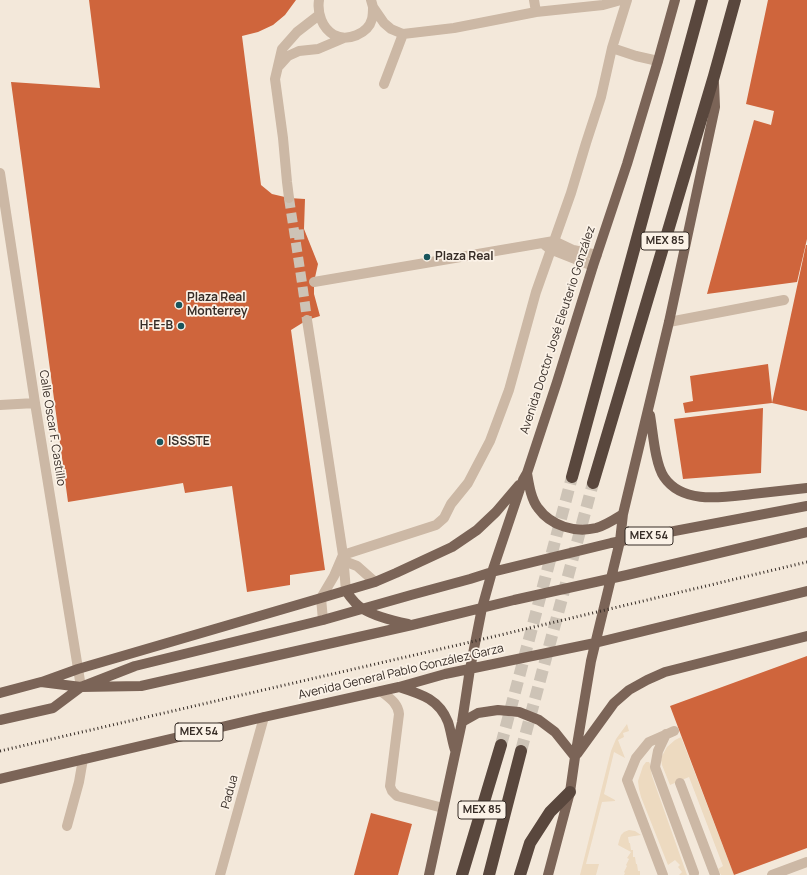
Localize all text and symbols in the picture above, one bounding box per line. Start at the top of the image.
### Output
street label: Avenida Doctor José Eleuterio González [517,224,599,436]
road number: MEX 85 [641,232,689,250]
place label: Plaza Real [435,250,494,264]
marker: Plaza Real [422,252,432,262]
place label: Plaza Real Monterrey [187,291,248,319]
marker: Plaza Real Monterrey [174,300,184,310]
place label: H-E-B [140,319,173,333]
marker: H-E-B [176,321,186,331]
street label: Calle Oscar F. Castillo [36,369,68,487]
place label: ISSSTE [168,435,210,449]
marker: ISSSTE [155,437,165,447]
road number: MEX 54 [625,527,673,545]
street label: Avenida General Pablo González Garza [297,641,505,703]
road number: MEX 54 [175,723,223,741]
street label: Padua [219,773,241,811]
road number: MEX 85 [458,801,506,819]

